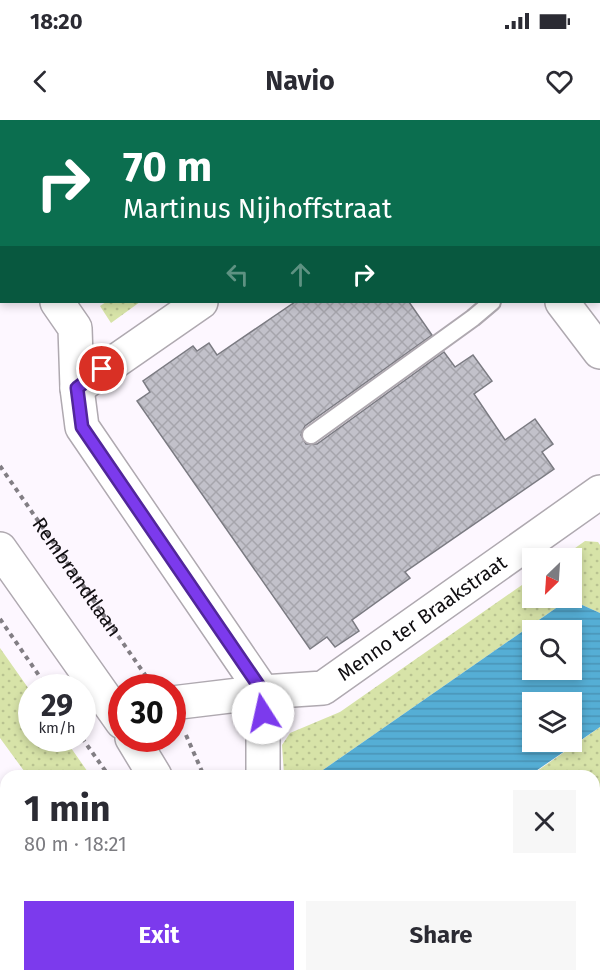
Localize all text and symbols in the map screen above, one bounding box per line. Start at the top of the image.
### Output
text: 18:20 [30,8,83,35]
icon: back [24,65,57,98]
text: Navio [265,65,335,97]
icon: heart [543,65,576,98]
text: 70 m [123,142,212,192]
icon: right [24,144,102,222]
text: Martinus Nijhoffstraat [123,193,392,225]
icon: left [221,258,254,291]
icon: ahead [284,258,317,291]
icon: right [347,258,380,291]
pin [76,343,127,394]
icon: arrive [85,352,118,385]
street label: Rembrandtlaan [27,513,127,641]
north arrow [522,548,582,608]
map controls [522,548,582,752]
street label: Menno ter Braakstraat [333,550,512,686]
button: search [522,620,582,680]
speed limit sign: 30 [108,674,186,752]
position arrow [231,681,295,745]
text: 29 [41,688,73,724]
button: layers [522,692,582,752]
text: km/h [38,719,76,737]
text: 1 min [24,787,111,831]
button: close [513,790,576,853]
text: 80 m · 18:21 [24,832,127,856]
button: Exit [24,901,294,970]
button: Share [306,901,576,970]

